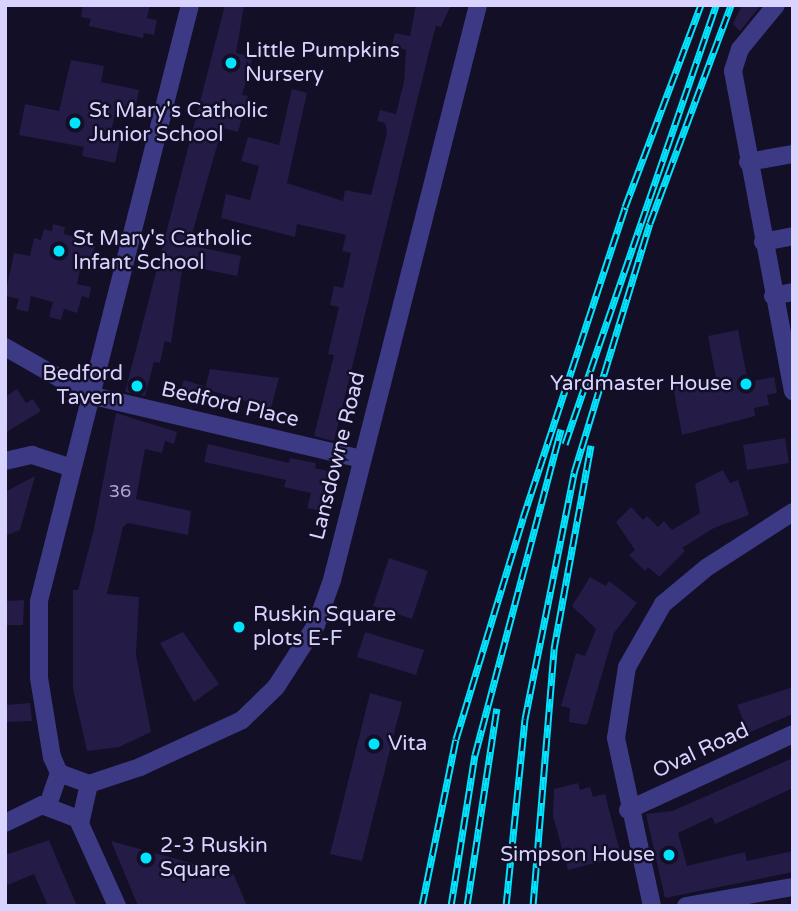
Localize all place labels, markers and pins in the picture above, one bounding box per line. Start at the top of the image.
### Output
place label: Little Pumpkins Nursery [245,38,400,88]
marker: Little Pumpkins Nursery [223,55,239,71]
place label: St Mary's Catholic Junior School [89,98,268,148]
marker: St Mary's Catholic Junior School [67,115,83,131]
place label: St Mary's Catholic Infant School [73,226,252,276]
marker: St Mary's Catholic Infant School [51,243,67,259]
place label: Bedford Tavern [42,361,123,411]
place label: Yardmaster House [550,371,732,397]
marker: Yardmaster House [738,376,754,392]
marker: Bedford Tavern [129,378,145,394]
place label: Ruskin Square plots E-F [253,602,396,652]
marker: Ruskin Square plots E-F [231,619,247,635]
place label: Vita [388,731,427,757]
marker: Vita [366,736,382,752]
place label: 2-3 Ruskin Square [160,833,268,883]
place label: Simpson House [500,842,655,868]
marker: Simpson House [661,847,677,863]
marker: 2-3 Ruskin Square [138,850,154,866]

